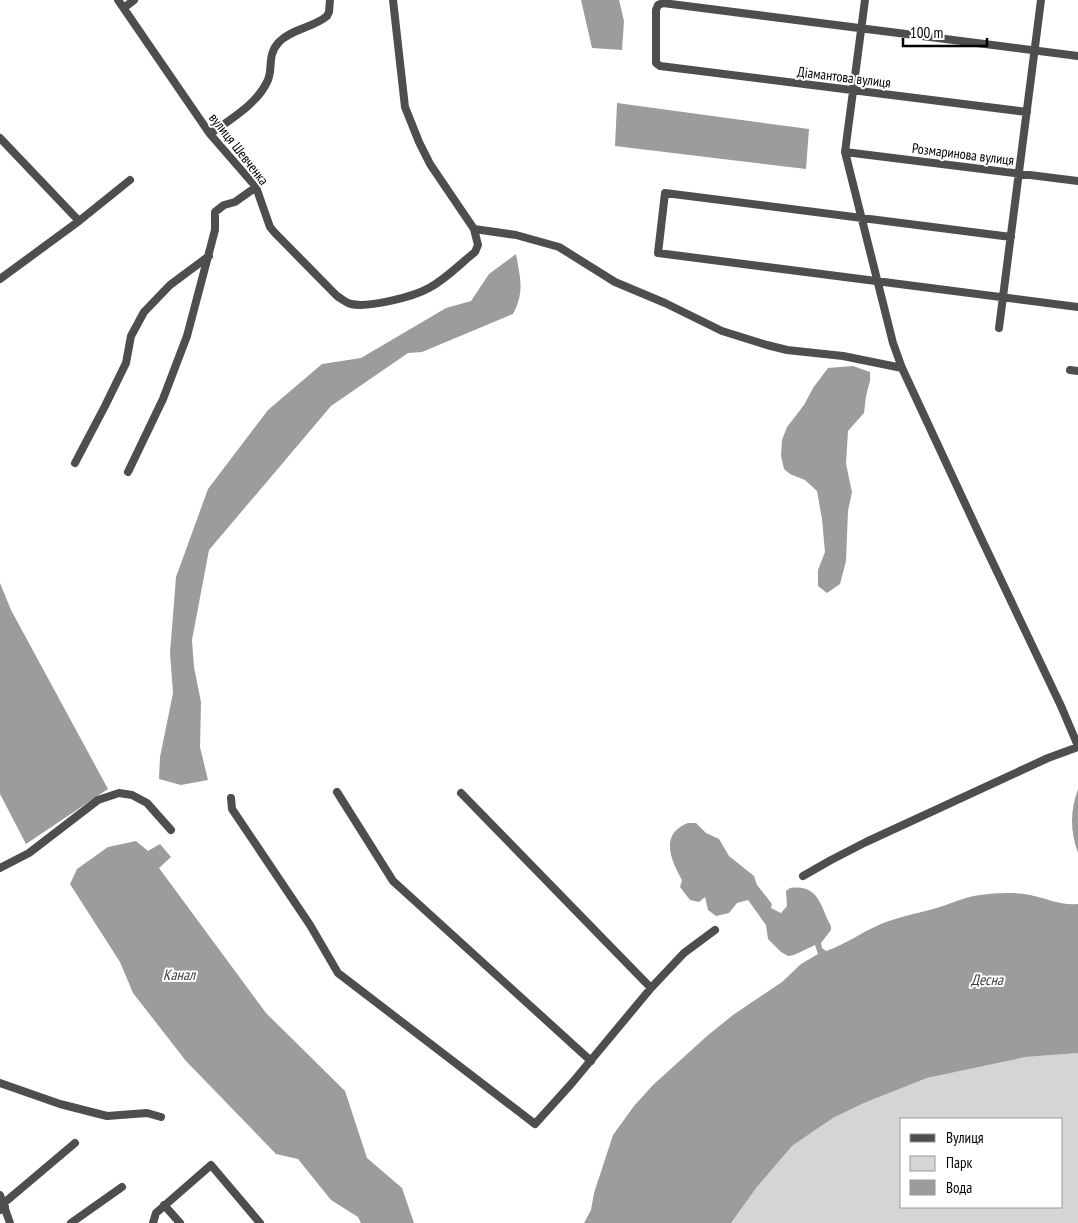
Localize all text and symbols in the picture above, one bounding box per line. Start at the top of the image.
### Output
scale bar [903,15,987,47]
text: 100 m [910,23,943,42]
street label: Діамантова вулиця [796,62,892,92]
street label: вулиця Шевченка [205,109,273,189]
street label: Розмаринова вулиця [911,139,1015,169]
water label: Канал [163,965,197,984]
water label: Десна [970,970,1004,989]
legend [900,1118,1063,1208]
text: Вулиця [946,1128,984,1147]
text: Парк [946,1153,972,1172]
text: Вода [946,1178,972,1197]

